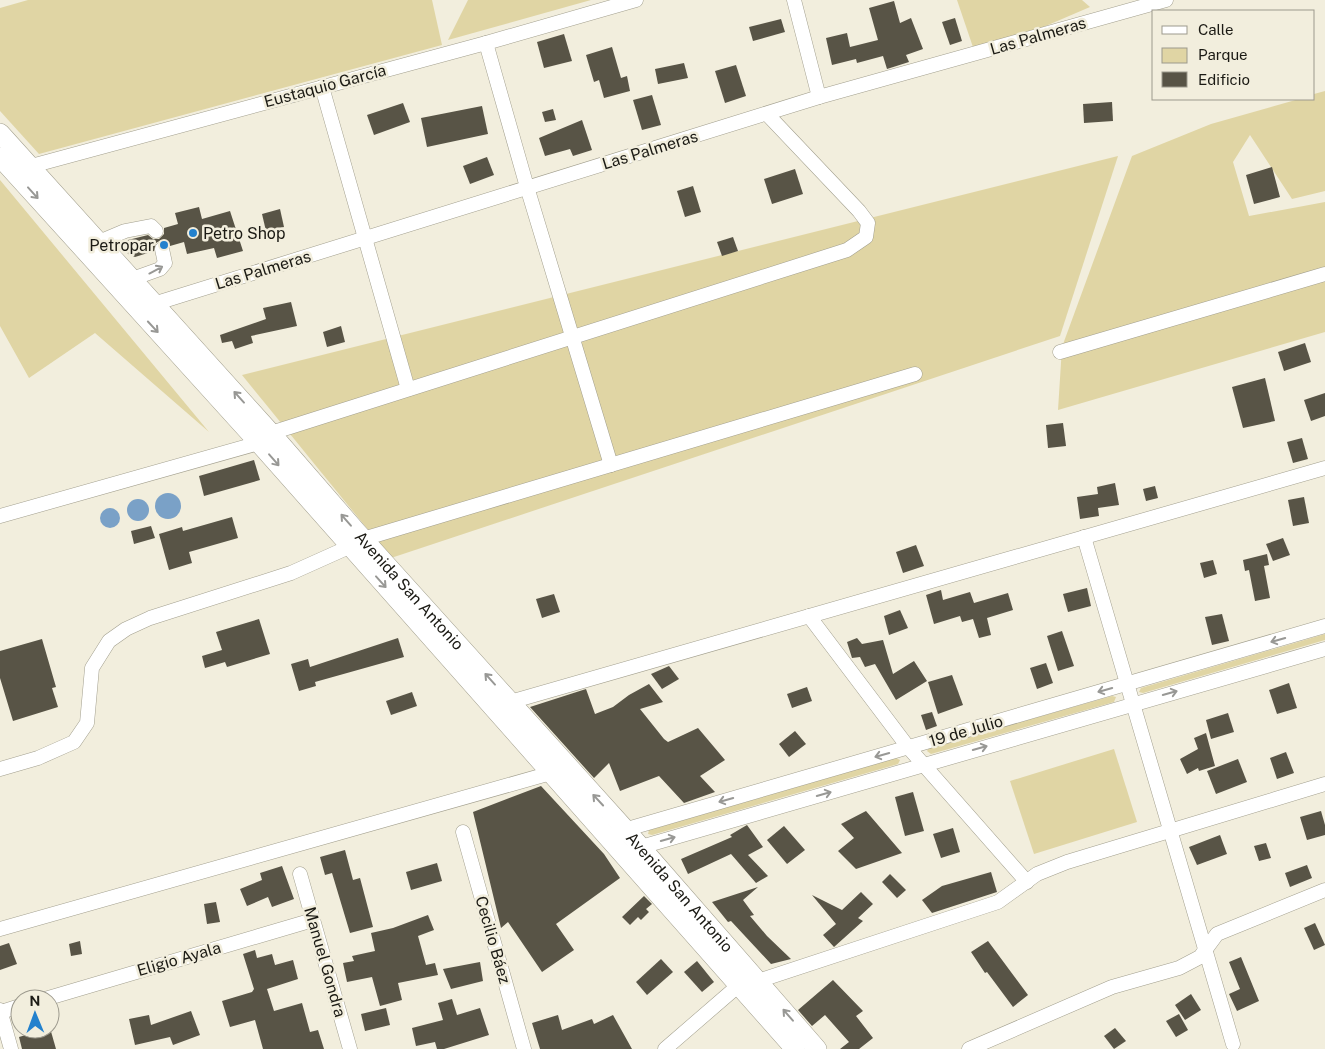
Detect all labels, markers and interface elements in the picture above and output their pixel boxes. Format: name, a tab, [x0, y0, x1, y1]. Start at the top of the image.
legend	[1152, 10, 1315, 100]
street label: Las Palmeras	[988, 13, 1088, 59]
text: Calle	[1198, 21, 1234, 38]
text: Parque	[1198, 46, 1248, 63]
street label: Eustaquio García	[262, 61, 388, 111]
text: Edificio	[1198, 71, 1250, 88]
street label: Las Palmeras	[600, 126, 700, 174]
one-way arrow	[27, 186, 38, 199]
place label: Petro Shop	[203, 224, 285, 243]
marker: Petro Shop	[187, 227, 199, 239]
place label: Petropar	[89, 236, 154, 255]
marker: Petropar	[158, 239, 170, 251]
street label: Las Palmeras	[213, 246, 313, 294]
one-way arrow	[148, 264, 163, 274]
one-way arrow	[147, 320, 159, 333]
one-way arrow	[233, 391, 245, 404]
one-way arrow	[268, 453, 279, 466]
one-way arrow	[340, 513, 352, 526]
street label: Avenida San Antonio	[351, 527, 468, 654]
one-way arrow	[375, 576, 387, 589]
one-way arrow	[1271, 636, 1287, 645]
one-way arrow	[484, 673, 496, 686]
one-way arrow	[1098, 686, 1114, 696]
one-way arrow	[1161, 688, 1177, 698]
street label: 19 de Julio	[927, 711, 1005, 751]
one-way arrow	[972, 743, 988, 753]
one-way arrow	[874, 751, 890, 760]
one-way arrow	[816, 788, 832, 798]
one-way arrow	[592, 794, 604, 807]
one-way arrow	[718, 796, 734, 806]
street label: Avenida San Antonio	[622, 828, 737, 956]
one-way arrow	[659, 833, 675, 843]
street label: Cecilio Báez	[471, 894, 515, 986]
street label: Manuel Gondra	[300, 905, 350, 1019]
street label: Eligio Ayala	[135, 938, 223, 980]
north arrow	[10, 989, 60, 1039]
text: N	[29, 993, 40, 1009]
one-way arrow	[782, 1009, 793, 1022]

